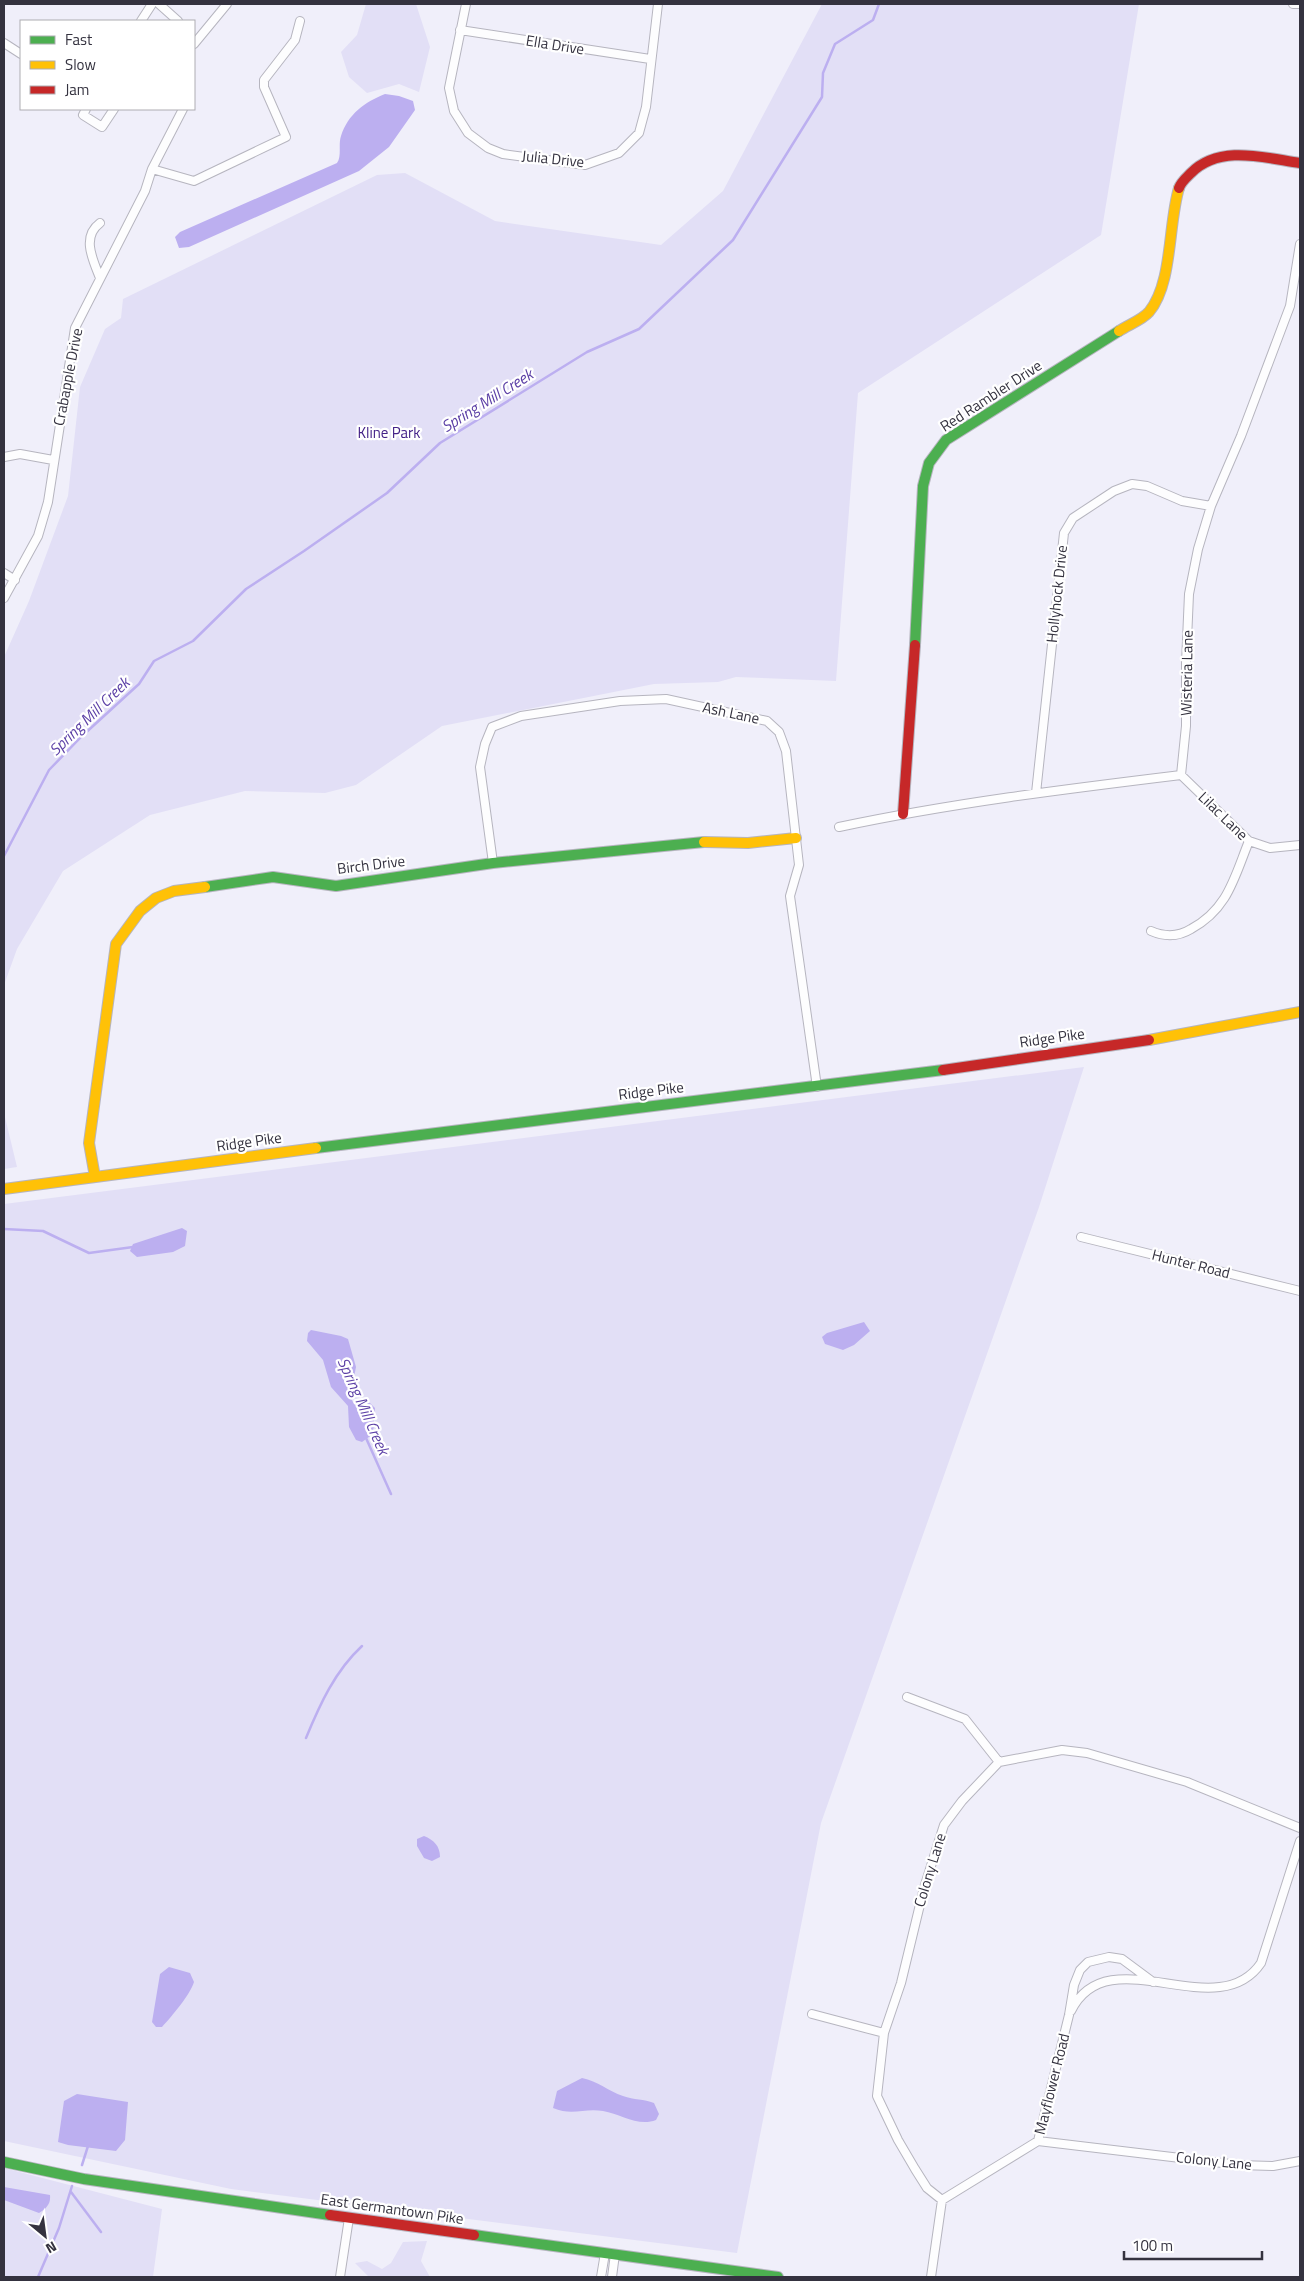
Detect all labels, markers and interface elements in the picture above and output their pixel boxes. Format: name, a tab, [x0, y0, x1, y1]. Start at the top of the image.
legend	[20, 20, 195, 110]
text: Fast	[65, 28, 93, 51]
street label: Ella Drive	[524, 29, 586, 60]
text: Slow	[65, 53, 96, 76]
text: Jam	[65, 78, 89, 101]
street label: Julia Drive	[521, 144, 585, 173]
street label: Crabapple Drive	[47, 326, 88, 428]
street label: Red Rambler Drive	[935, 354, 1046, 437]
water label: Spring Mill Creek	[436, 361, 539, 438]
park label: Kline Park	[358, 421, 420, 444]
street label: Hollyhock Drive	[1040, 544, 1073, 644]
street label: Wisteria Lane	[1174, 630, 1199, 716]
water label: Spring Mill Creek	[43, 670, 136, 761]
street label: Ash Lane	[701, 695, 762, 730]
street label: Lilac Lane	[1193, 786, 1254, 845]
street label: Birch Drive	[336, 849, 406, 880]
street label: Ridge Pike	[1018, 1022, 1086, 1053]
street label: Ridge Pike	[617, 1075, 685, 1106]
street label: Ridge Pike	[215, 1126, 283, 1157]
street label: Hunter Road	[1150, 1243, 1233, 1284]
water label: Spring Mill Creek	[332, 1353, 397, 1460]
street label: Colony Lane	[907, 1830, 952, 1910]
street label: Mayflower Road	[1028, 2031, 1075, 2137]
street label: Colony Lane	[1175, 2145, 1253, 2176]
street label: East Germantown Pike	[319, 2187, 465, 2230]
north arrow	[20, 2211, 70, 2261]
scale bar	[1124, 2228, 1262, 2260]
text: 100 m	[1132, 2234, 1173, 2257]
text: N	[42, 2236, 61, 2259]

